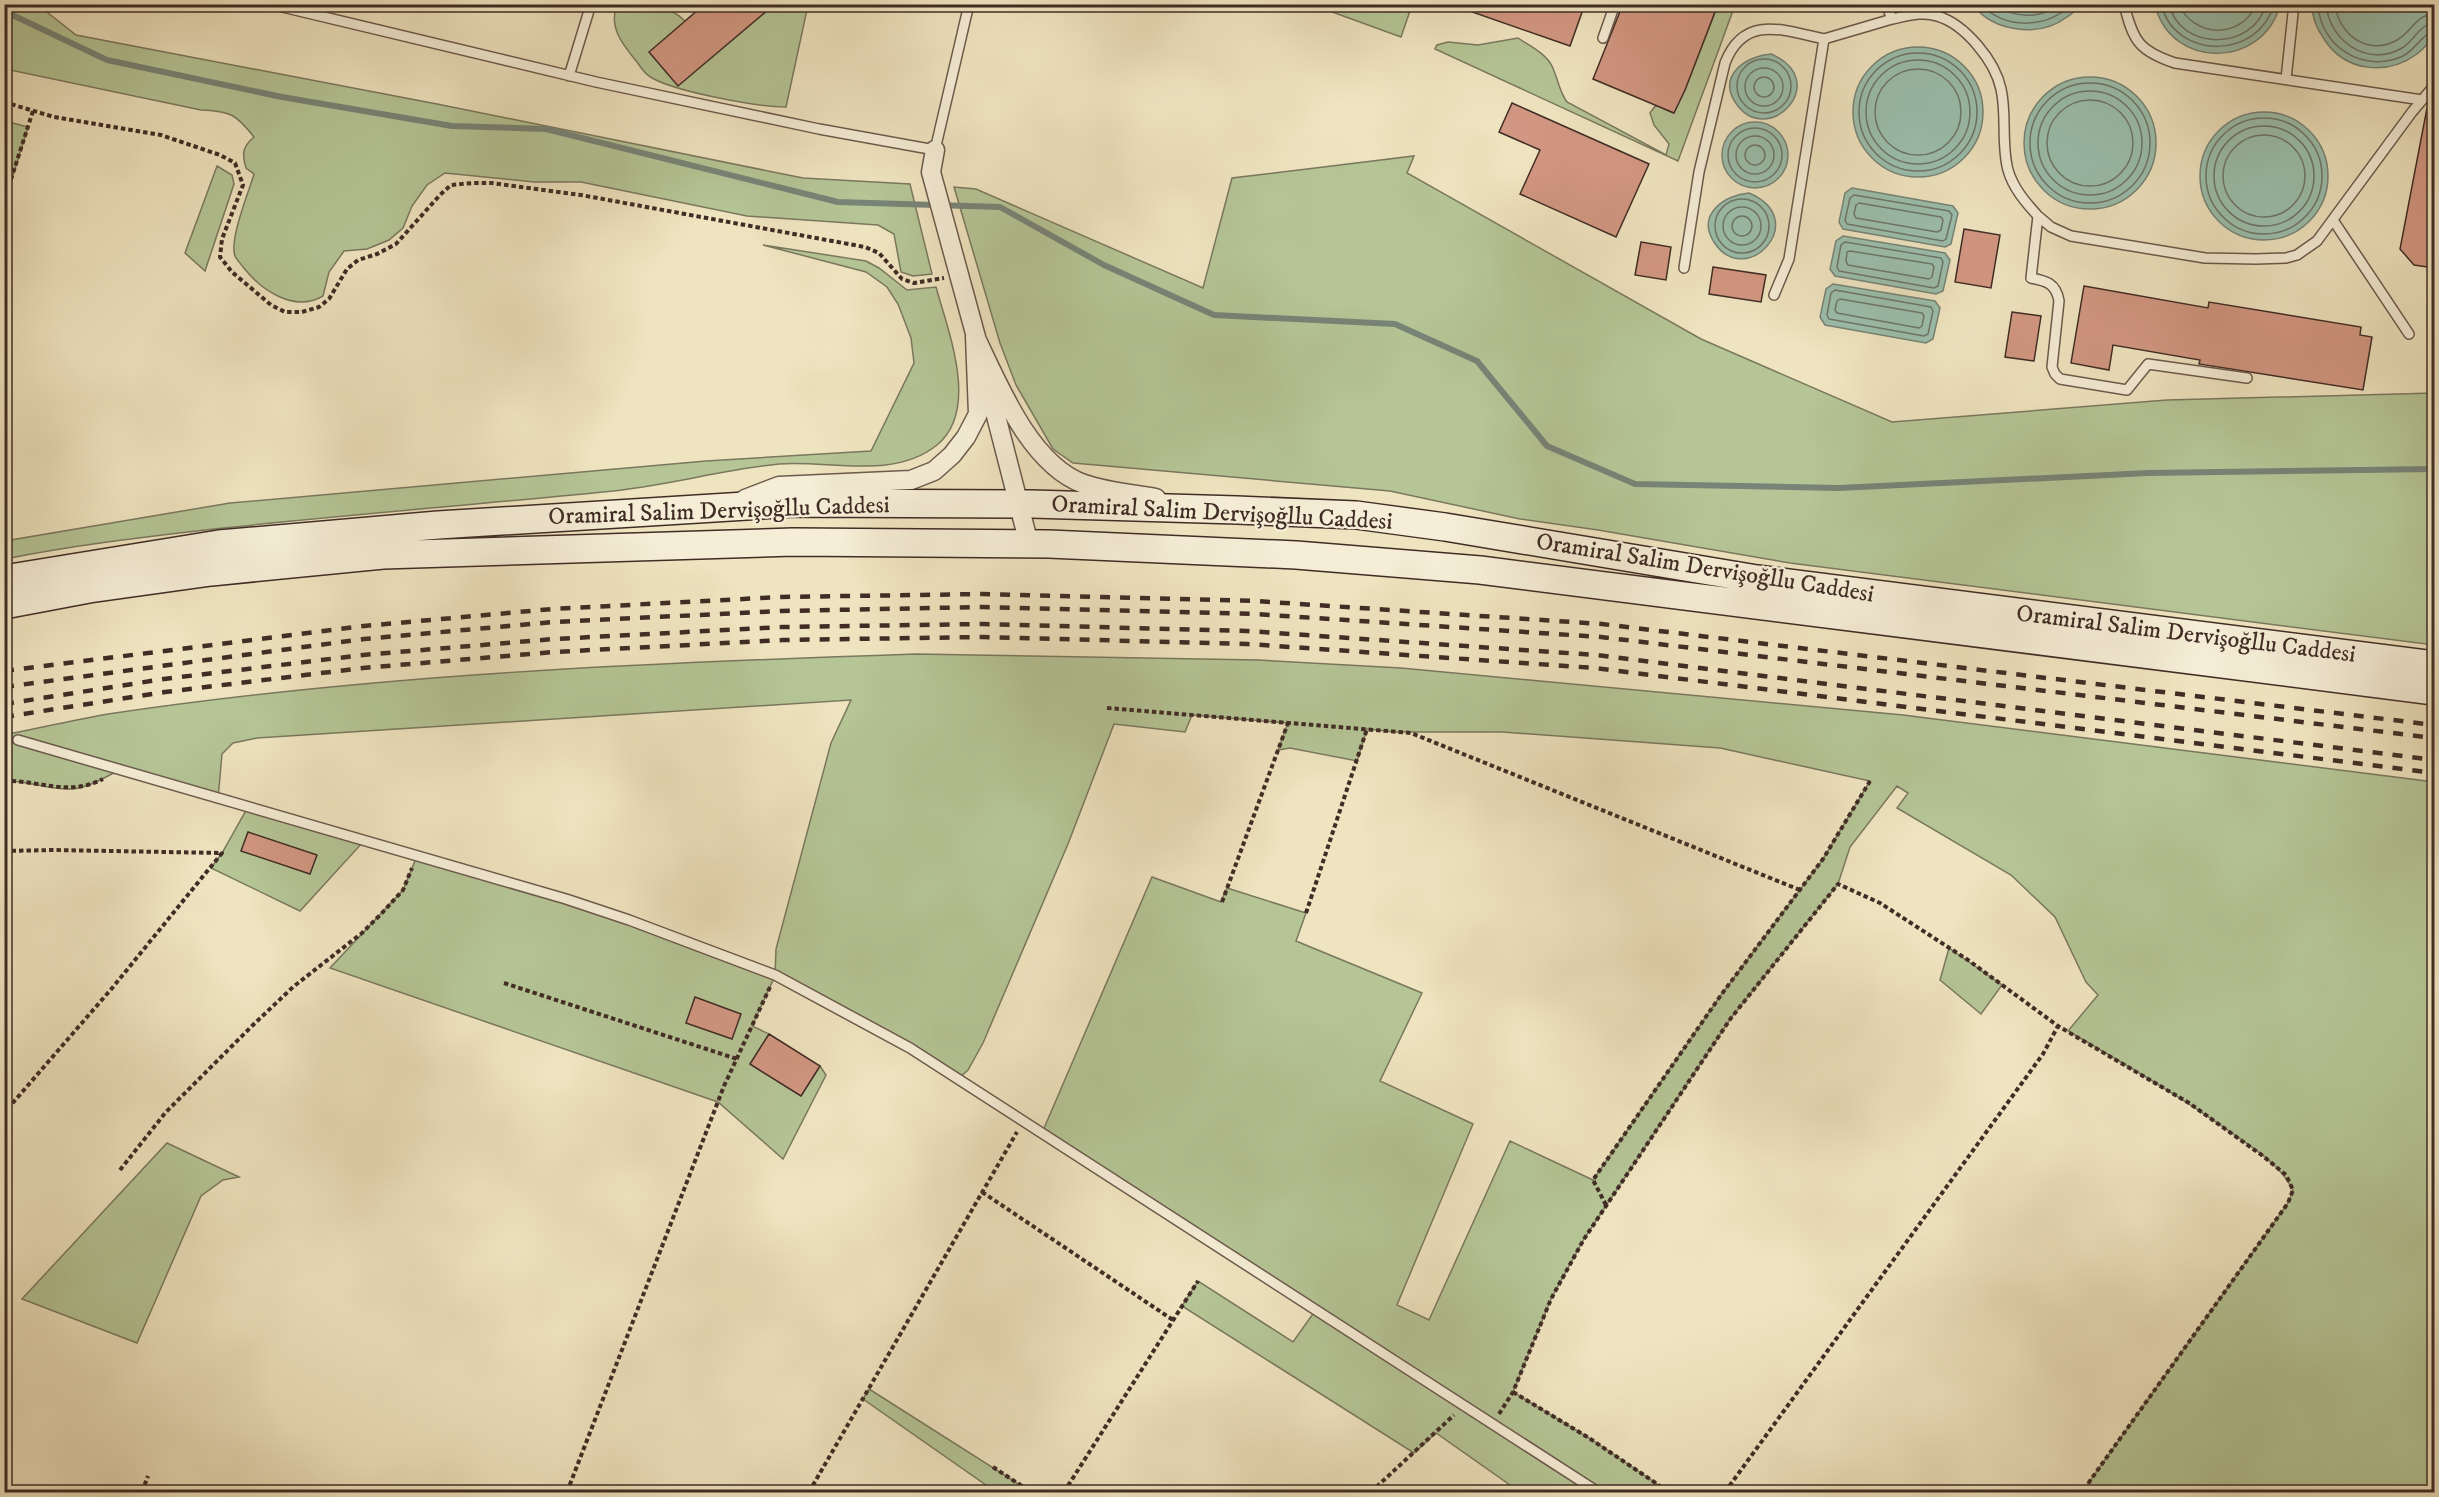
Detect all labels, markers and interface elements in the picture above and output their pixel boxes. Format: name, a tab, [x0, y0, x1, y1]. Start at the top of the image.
street label: Oramiral Salim Dervişoğllu Caddesi	[1051, 489, 1393, 537]
street label: Oramiral Salim Dervişoğllu Caddesi	[548, 490, 890, 532]
street label: Oramiral Salim Dervişoğllu Caddesi	[1534, 526, 1876, 610]
street label: Oramiral Salim Dervişoğllu Caddesi	[2015, 598, 2357, 670]

